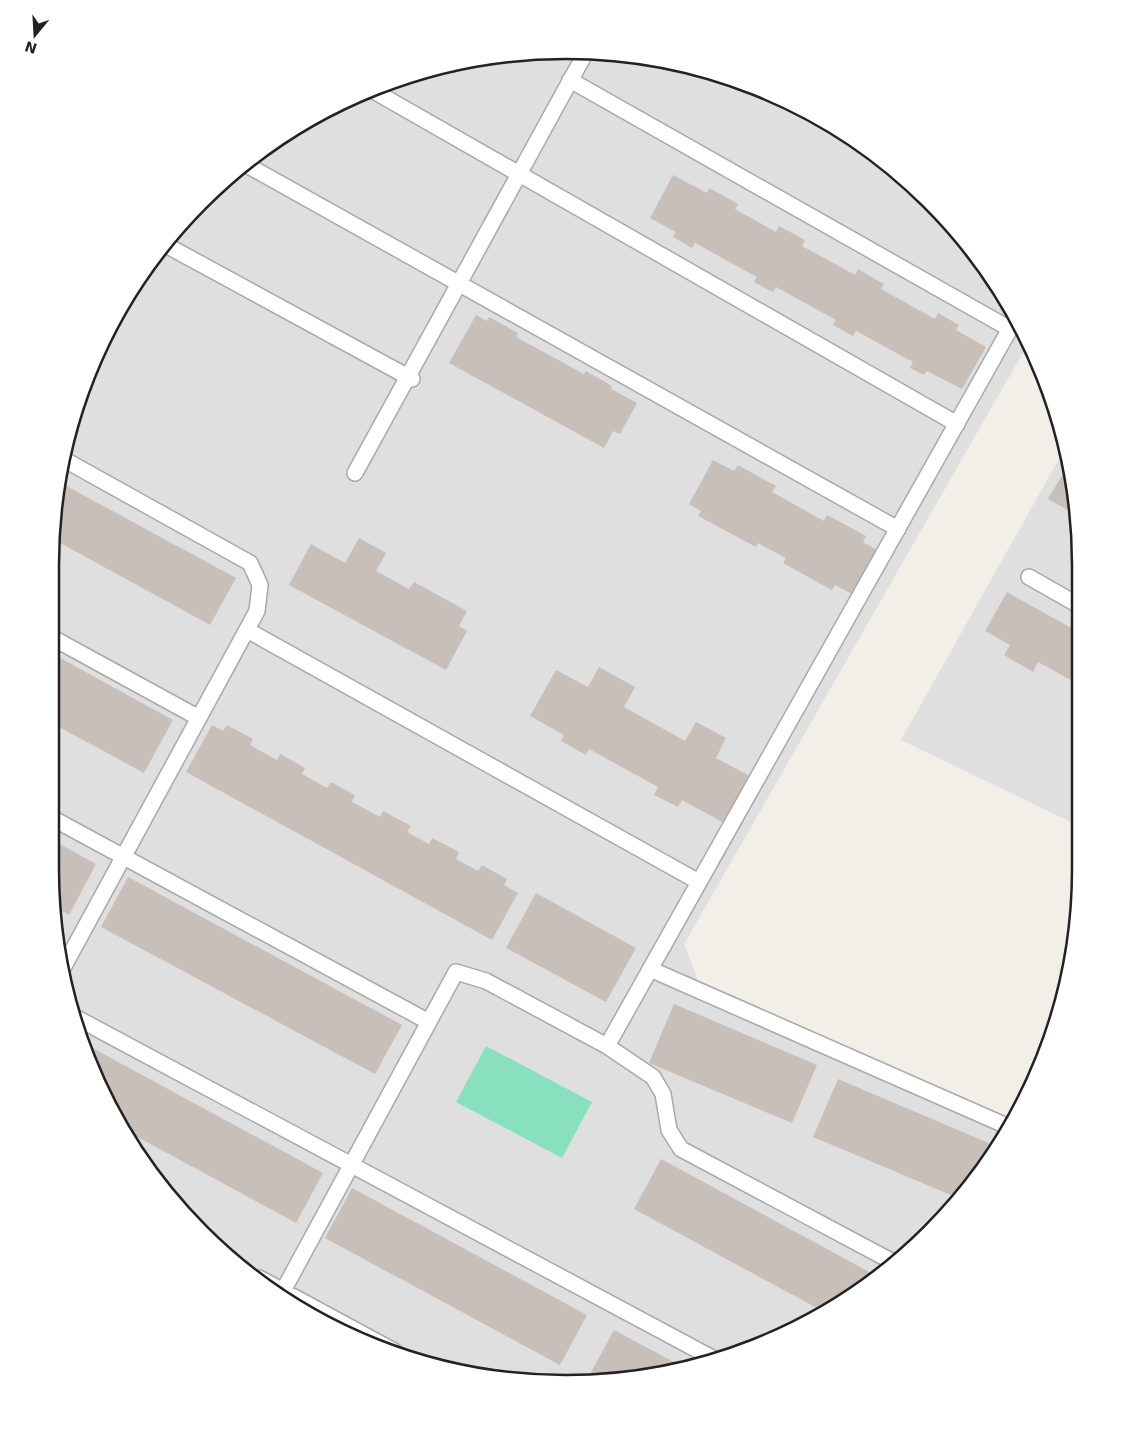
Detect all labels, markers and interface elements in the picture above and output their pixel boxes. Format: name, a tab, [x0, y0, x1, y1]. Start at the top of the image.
north arrow	[10, 10, 60, 60]
text: N	[23, 38, 39, 57]

